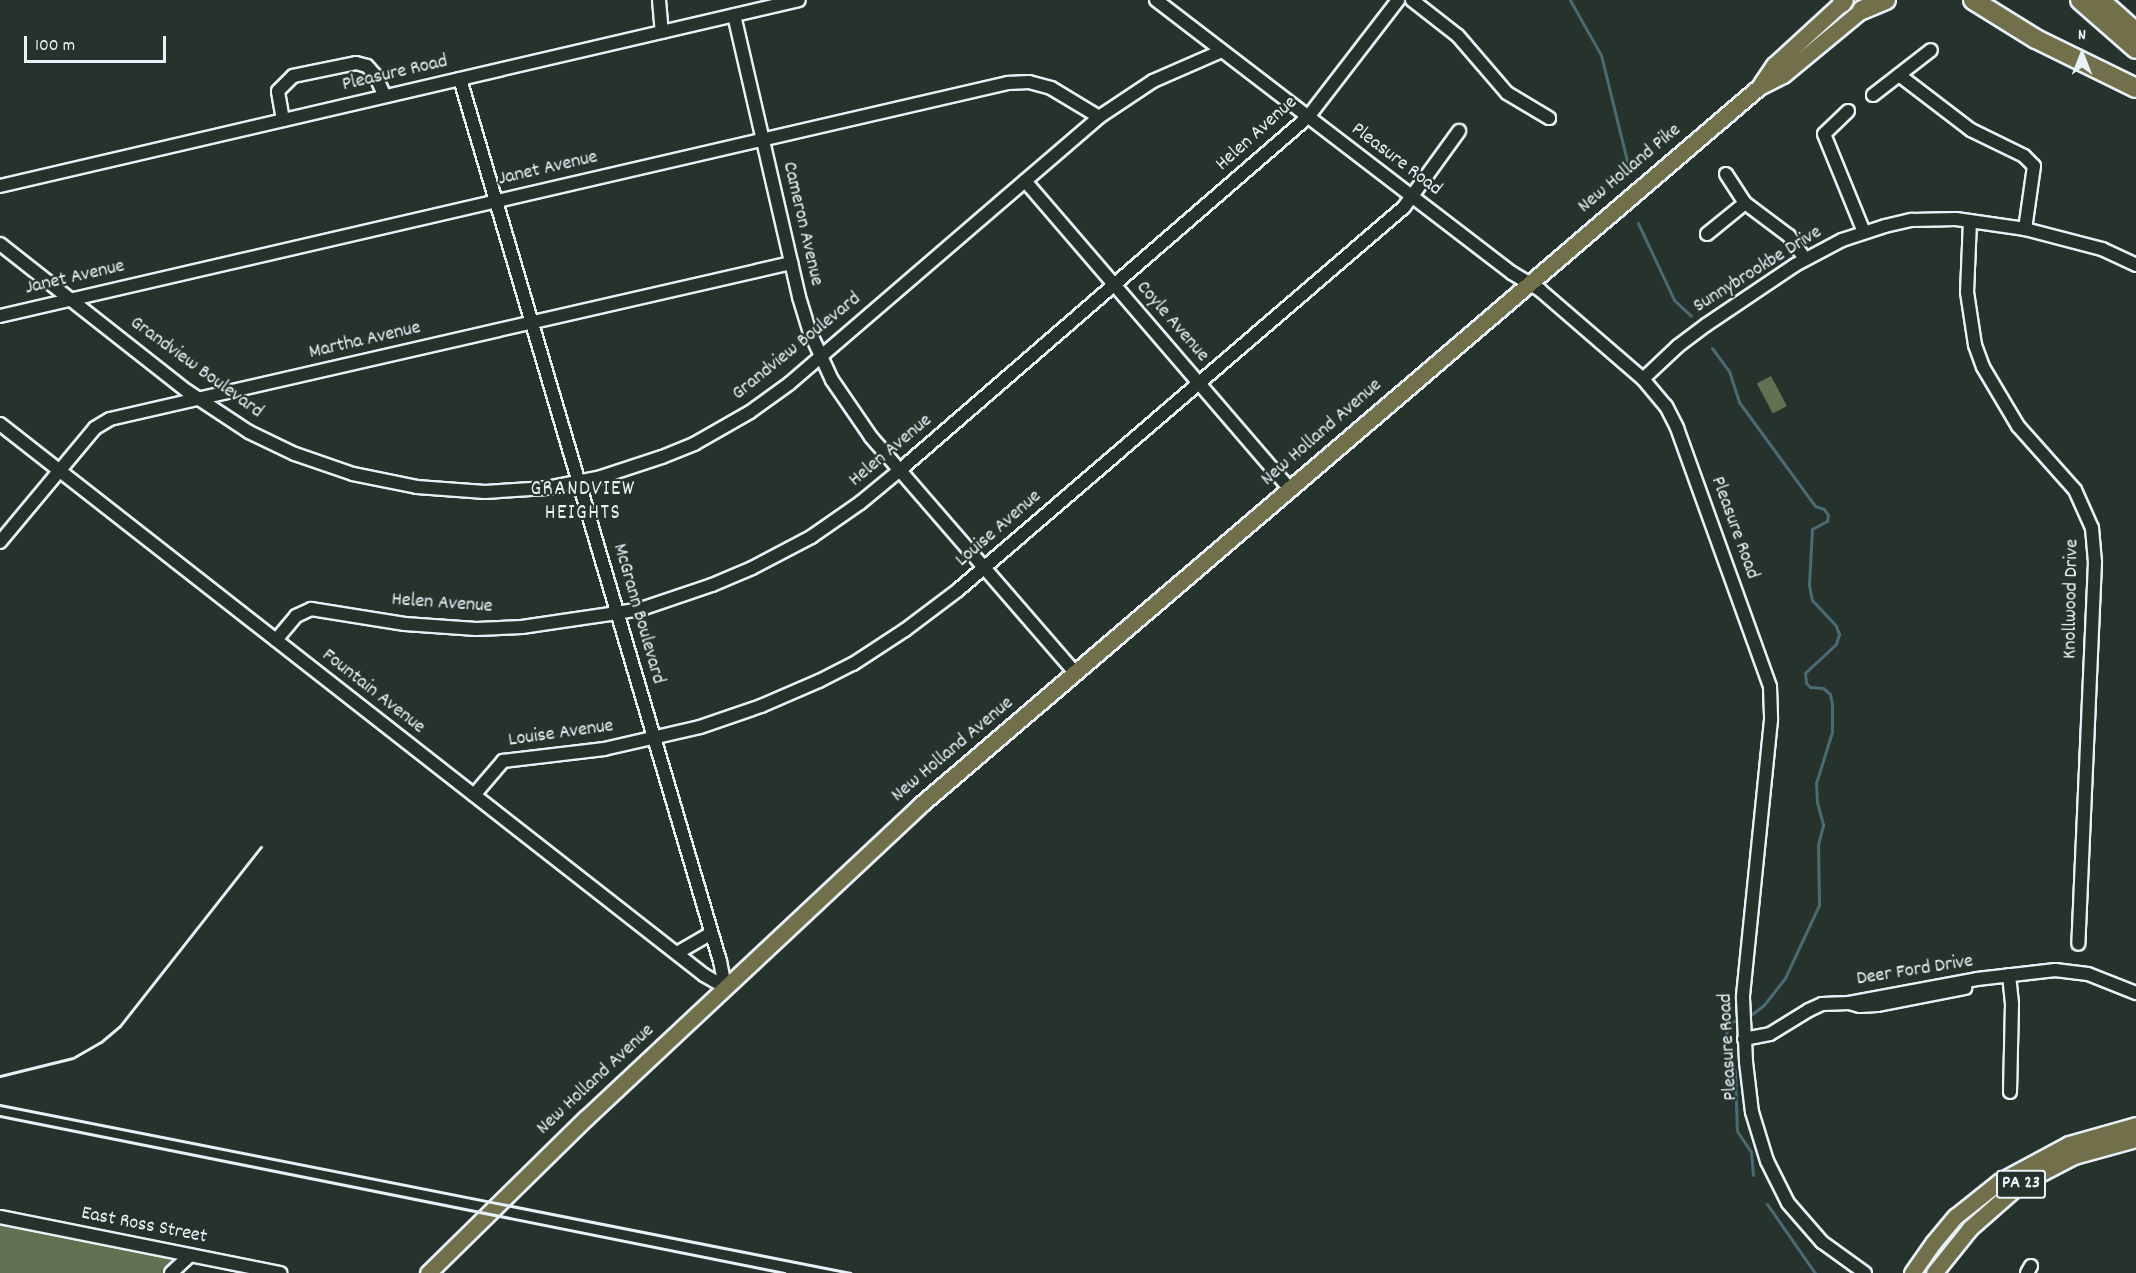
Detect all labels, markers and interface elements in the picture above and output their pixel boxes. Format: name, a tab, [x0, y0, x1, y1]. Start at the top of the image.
scale bar	[27, 24, 170, 62]
north arrow	[2052, 24, 2112, 84]
text: N	[2078, 24, 2086, 47]
text: 100 m	[35, 34, 75, 59]
street label: Pleasure Road	[340, 50, 450, 98]
street label: Helen Avenue	[1211, 91, 1303, 177]
street label: Pleasure Road	[1346, 118, 1446, 202]
street label: New Holland Pike	[1574, 119, 1686, 219]
street label: Janet Avenue	[496, 146, 600, 192]
street label: Cameron Avenue	[776, 160, 828, 288]
street label: Sunnybrookbe Drive	[1689, 221, 1827, 319]
street label: Janet Avenue	[23, 255, 127, 301]
street label: Coyle Avenue	[1130, 276, 1214, 368]
street label: Grandview Boulevard	[728, 288, 866, 406]
street label: Grandview Boulevard	[125, 312, 267, 424]
street label: Martha Avenue	[307, 317, 423, 365]
street label: New Holland Avenue	[1257, 374, 1387, 492]
street label: Helen Avenue	[845, 409, 937, 493]
street label: Pleasure Road	[1704, 474, 1764, 582]
district label: GRANDVIEW HEIGHTS	[530, 477, 636, 527]
street label: Louise Avenue	[951, 485, 1047, 573]
street label: Knollwood Drive	[2059, 539, 2085, 659]
street label: McGrann Boulevard	[607, 541, 669, 687]
street label: Helen Avenue	[391, 589, 493, 619]
street label: Fountain Avenue	[317, 644, 429, 740]
street label: New Holland Avenue	[887, 692, 1019, 808]
street label: Louise Avenue	[507, 715, 615, 753]
street label: Deer Ford Drive	[1855, 950, 1975, 992]
street label: Pleasure Road	[1714, 993, 1744, 1101]
street label: New Holland Avenue	[532, 1019, 660, 1141]
road number: PA 23	[1996, 1169, 2046, 1199]
street label: East Ross Street	[79, 1202, 209, 1250]

